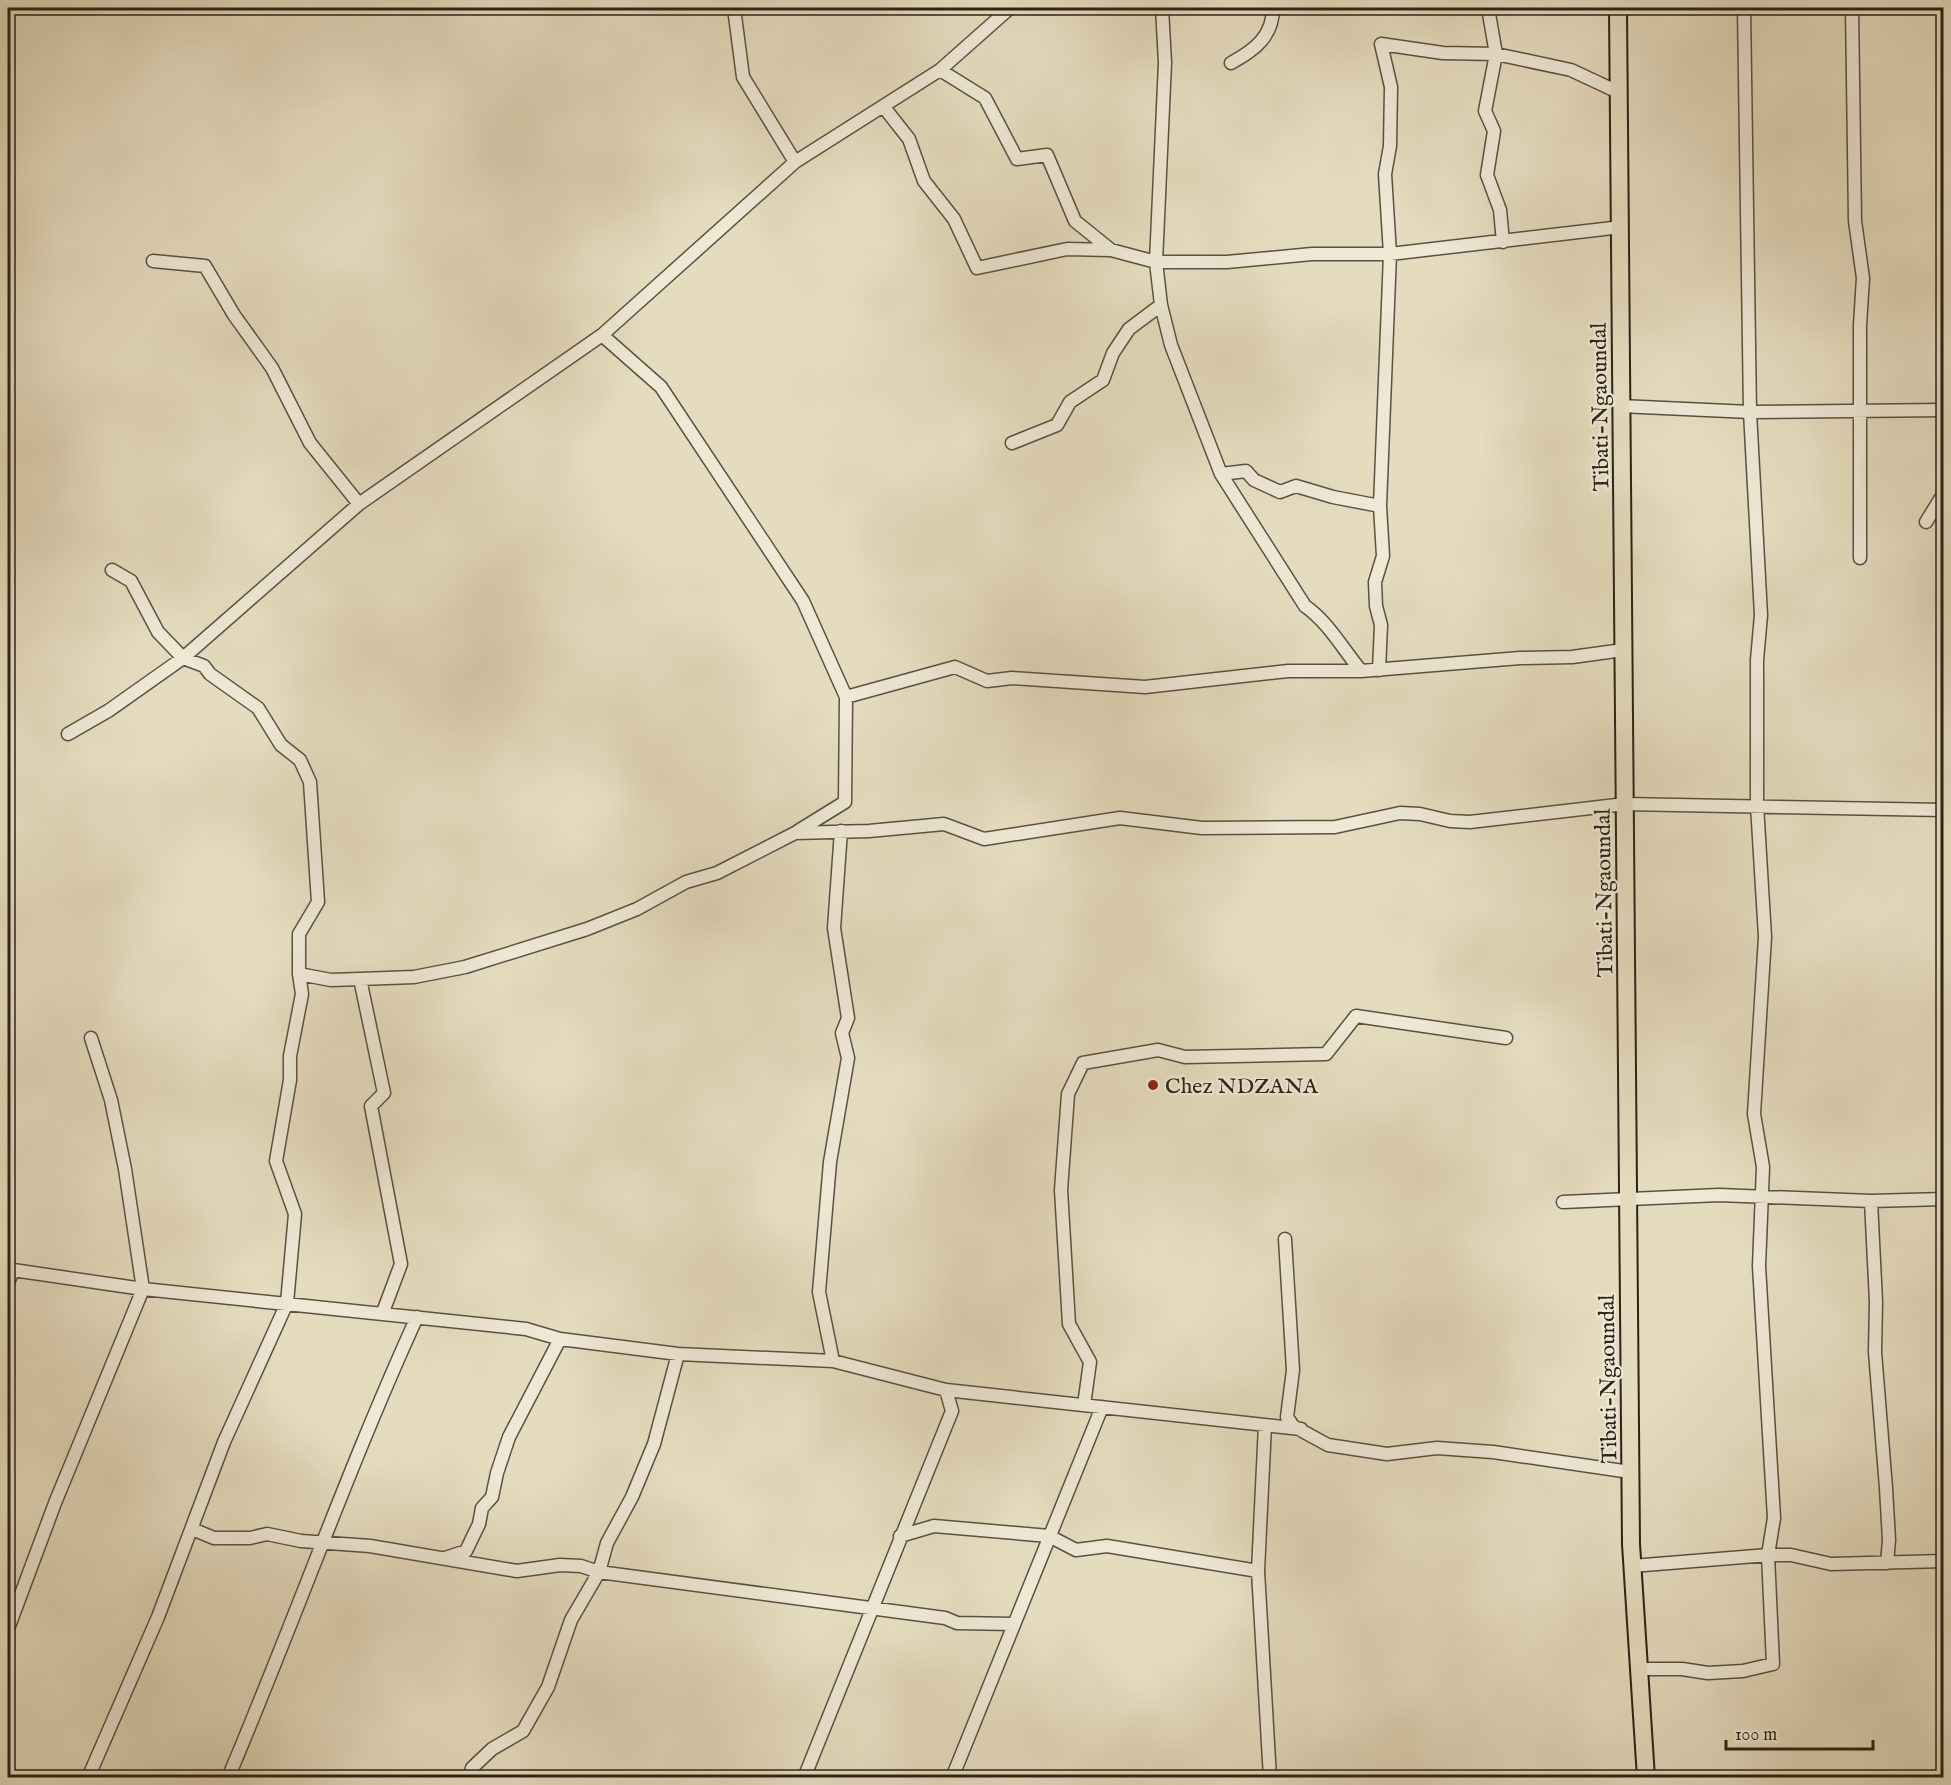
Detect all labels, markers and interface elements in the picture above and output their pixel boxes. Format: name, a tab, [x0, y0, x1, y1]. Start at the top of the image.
street label: Tibati-Ngaoundal	[1586, 322, 1616, 492]
street label: Tibati-Ngaoundal	[1590, 808, 1620, 978]
place label: Chez NDZANA	[1165, 1073, 1319, 1101]
marker: Chez NDZANA	[1146, 1078, 1160, 1092]
street label: Tibati-Ngaoundal	[1594, 1294, 1624, 1464]
scale bar	[1726, 1713, 1873, 1751]
text: 100 m	[1735, 1724, 1777, 1747]

